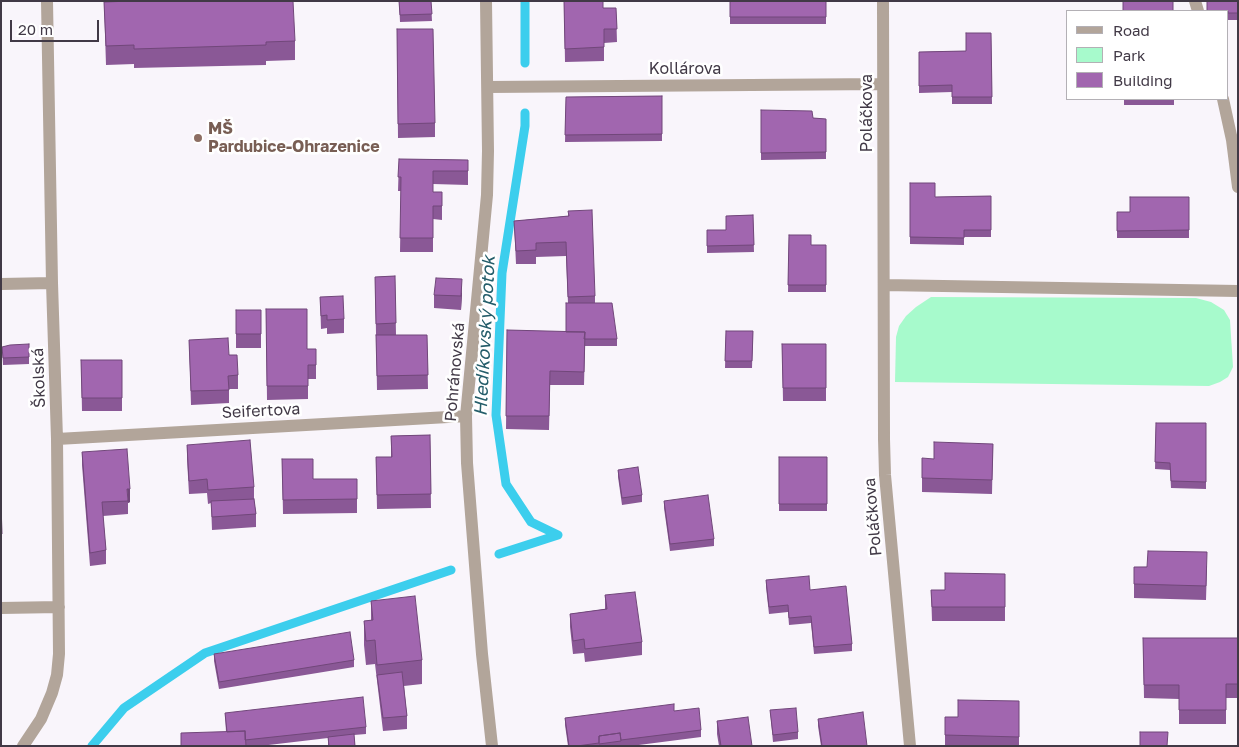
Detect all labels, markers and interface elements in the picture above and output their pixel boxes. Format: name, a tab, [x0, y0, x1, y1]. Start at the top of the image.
scale bar	[12, 10, 101, 42]
legend	[1066, 10, 1229, 100]
text: 20 m	[18, 20, 53, 38]
text: Road	[1113, 21, 1150, 39]
text: Park	[1113, 46, 1145, 64]
street label: Kollárova	[649, 59, 721, 79]
text: Building	[1113, 71, 1173, 89]
street label: Poláčkova	[857, 74, 877, 152]
place label: MŠ Pardubice-Ohrazenice	[208, 119, 380, 157]
marker: MŠ Pardubice-Ohrazenice	[192, 132, 204, 144]
water label: Hledíkovský potok	[470, 255, 500, 417]
street label: Pohránovská	[441, 322, 469, 422]
street label: Školská	[28, 348, 50, 408]
street label: Seifertova	[221, 399, 301, 423]
street label: Poláčkova	[860, 477, 886, 557]

